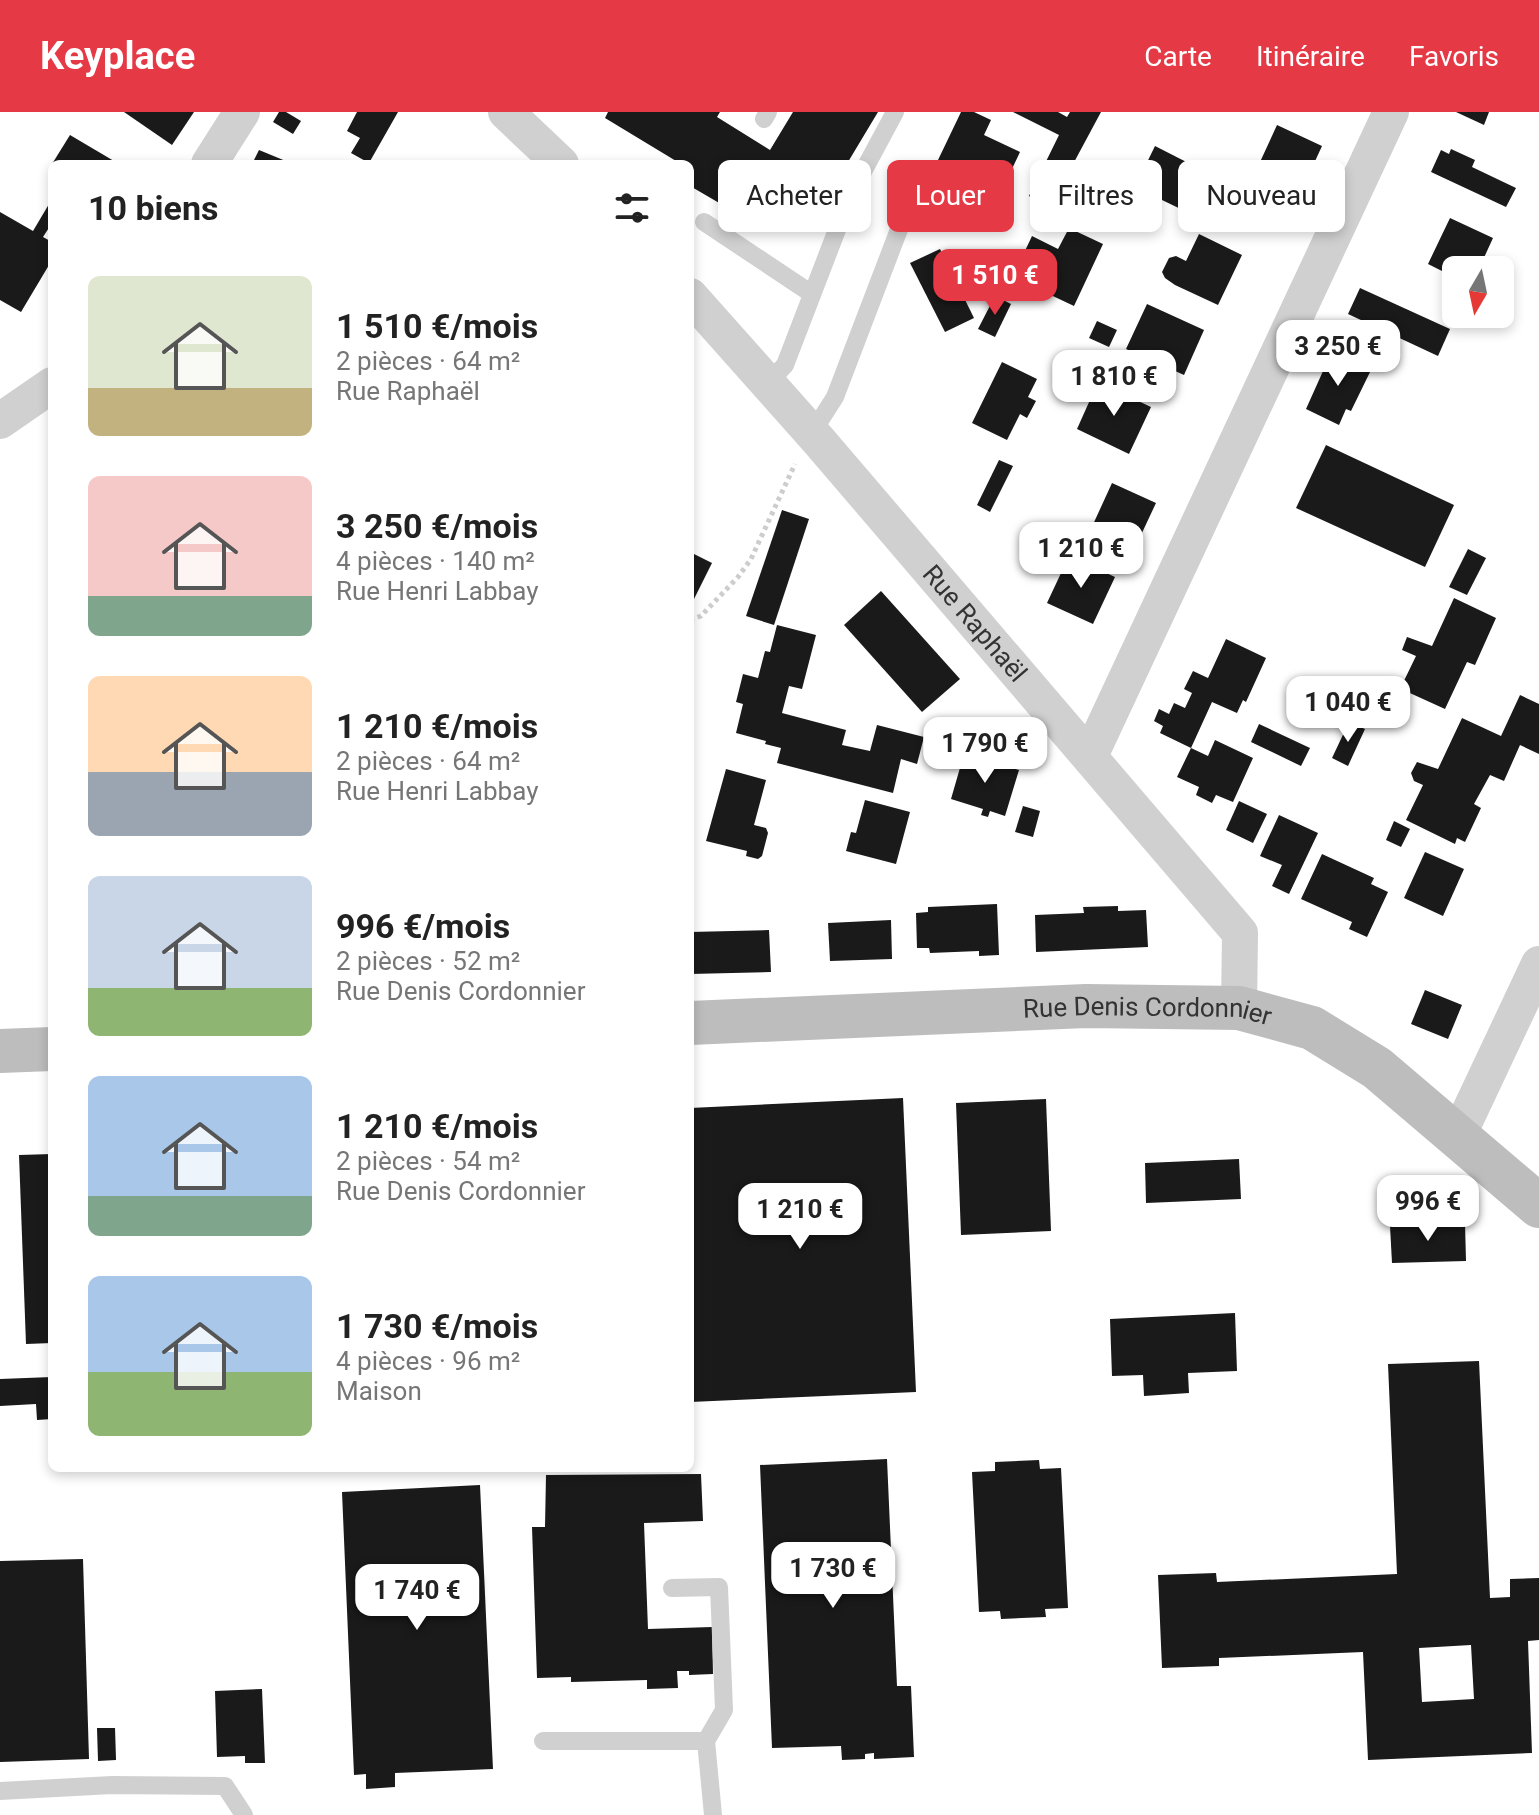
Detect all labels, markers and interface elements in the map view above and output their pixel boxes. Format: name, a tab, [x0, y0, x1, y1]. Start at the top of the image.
text: Keyplace	[40, 34, 195, 78]
text: Carte	[1144, 40, 1212, 73]
text: Itinéraire	[1256, 40, 1365, 73]
text: Favoris	[1409, 40, 1499, 73]
chip: Acheter	[718, 160, 871, 232]
chip: Louer	[887, 160, 1014, 232]
chip: Filtres	[1030, 160, 1162, 232]
chip: Nouveau	[1178, 160, 1345, 232]
icon: filters	[610, 186, 654, 230]
text: 10 biens	[88, 188, 218, 228]
pin: 1 510 €	[921, 249, 1069, 317]
north arrow	[1442, 256, 1514, 328]
map controls	[1442, 256, 1514, 328]
text: 1 510 €	[951, 260, 1039, 290]
text: 1 510 €/mois	[336, 306, 538, 346]
icon: home	[152, 308, 248, 404]
pin: 3 250 €	[1264, 320, 1412, 388]
text: 3 250 €	[1294, 331, 1382, 361]
text: 2 pièces · 64 m²	[336, 346, 520, 376]
pin: 1 810 €	[1040, 350, 1188, 418]
text: 1 810 €	[1070, 361, 1158, 391]
text: Rue Raphaël	[336, 376, 480, 406]
text: 3 250 €/mois	[336, 506, 538, 546]
icon: home	[152, 508, 248, 604]
pin: 1 210 €	[1007, 522, 1155, 590]
text: 1 210 €	[1037, 533, 1125, 563]
text: 4 pièces · 140 m²	[336, 546, 535, 576]
street label: Rue Raphaël	[917, 559, 1033, 688]
text: Rue Henri Labbay	[336, 576, 538, 606]
pin: 1 040 €	[1274, 676, 1422, 744]
text: 1 040 €	[1304, 687, 1392, 717]
text: 1 210 €/mois	[336, 706, 538, 746]
icon: home	[152, 708, 248, 804]
pin: 1 790 €	[911, 717, 1059, 785]
text: 1 790 €	[941, 728, 1029, 758]
text: 2 pièces · 64 m²	[336, 746, 520, 776]
text: Rue Henri Labbay	[336, 776, 538, 806]
text: 996 €/mois	[336, 906, 510, 946]
icon: home	[152, 908, 248, 1004]
text: 2 pièces · 52 m²	[336, 946, 520, 976]
text: Rue Denis Cordonnier	[336, 976, 585, 1006]
street label: Rue Denis Cordonnier	[1022, 991, 1275, 1031]
text: 1 210 €/mois	[336, 1106, 538, 1146]
icon: home	[152, 1108, 248, 1204]
text: 2 pièces · 54 m²	[336, 1146, 520, 1176]
pin: 996 €	[1372, 1175, 1484, 1243]
text: Rue Denis Cordonnier	[336, 1176, 585, 1206]
pin: 1 210 €	[726, 1183, 874, 1251]
text: 996 €	[1395, 1186, 1461, 1216]
text: 1 210 €	[756, 1194, 844, 1224]
text: 1 730 €/mois	[336, 1306, 538, 1346]
icon: home	[152, 1308, 248, 1404]
text: 4 pièces · 96 m²	[336, 1346, 520, 1376]
text: Maison	[336, 1376, 422, 1406]
pin: 1 730 €	[759, 1542, 907, 1610]
text: 1 730 €	[789, 1553, 877, 1583]
pin: 1 740 €	[343, 1564, 491, 1632]
text: 1 740 €	[373, 1575, 461, 1605]

